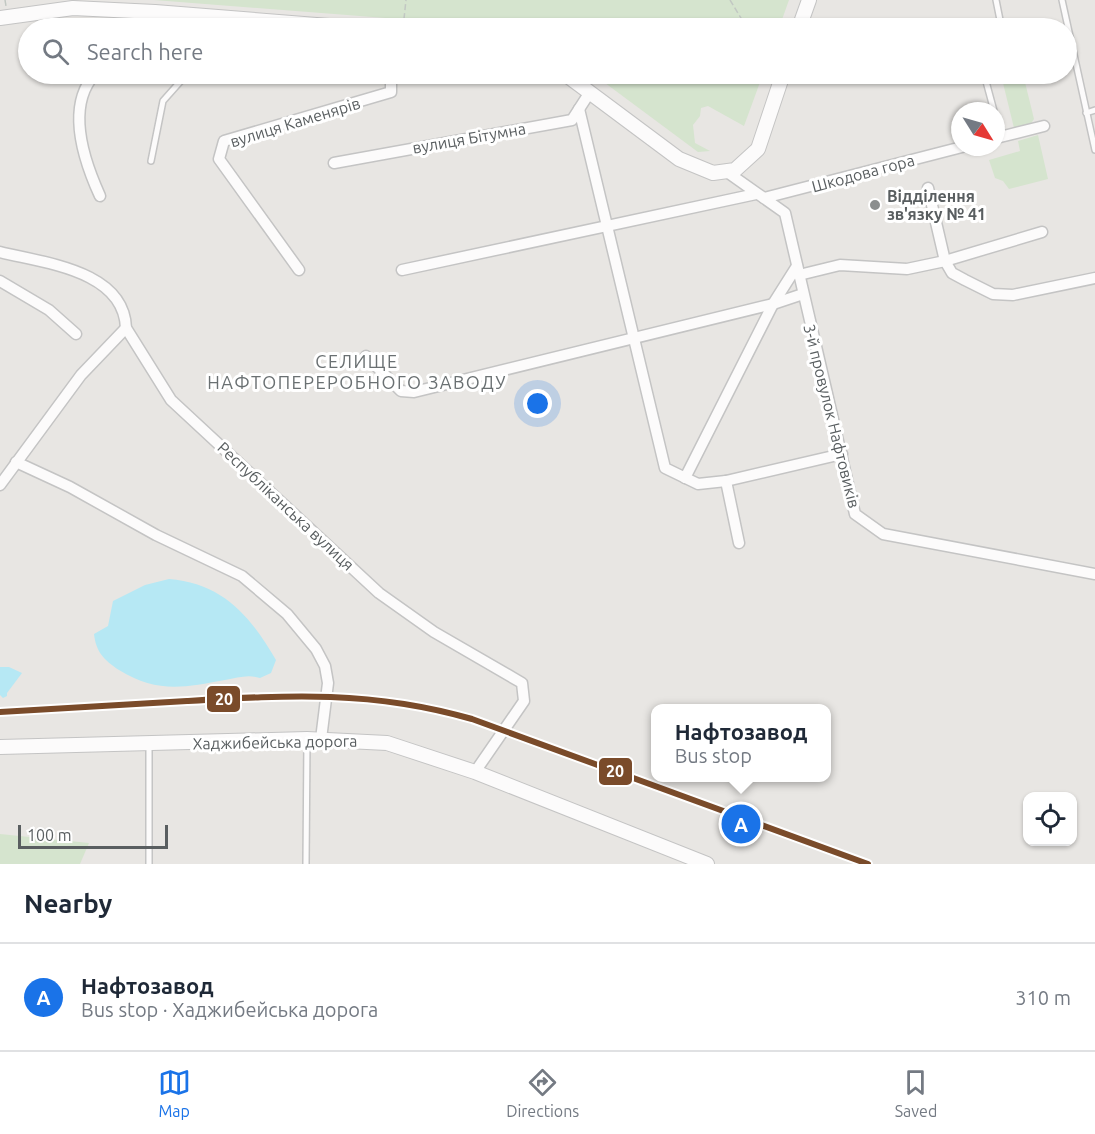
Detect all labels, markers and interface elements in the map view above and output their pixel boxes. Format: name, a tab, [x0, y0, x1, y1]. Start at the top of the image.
search box	[18, 18, 1077, 84]
icon: search	[39, 35, 72, 68]
text: Search here	[87, 39, 203, 64]
street label: вулиця Каменярів	[228, 94, 362, 150]
north arrow	[951, 102, 1005, 156]
street label: вулиця Бітумна	[411, 119, 527, 157]
street label: Шкодова гора	[810, 151, 916, 195]
place label: Відділення зв'язку № 41	[887, 187, 986, 223]
marker: Відділення зв'язку № 41	[868, 198, 882, 212]
street label: 3-й провулок Нафтовиків	[800, 322, 864, 510]
district label: СЕЛИЩЕ НАФТОПЕРЕРОБНОГО ЗАВОДУ	[207, 351, 507, 392]
your location	[523, 389, 552, 418]
street label: Республіканська вулиця	[214, 438, 358, 574]
line badge: 20	[206, 685, 241, 713]
text: 20	[215, 690, 233, 708]
popup	[651, 704, 831, 782]
text: Нафтозавод	[675, 719, 807, 744]
street label: Хаджибейська дорога	[192, 732, 358, 752]
text: Bus stop	[675, 744, 752, 767]
line badge: 20	[598, 757, 633, 786]
text: 20	[606, 762, 624, 780]
map controls	[1023, 792, 1077, 846]
button: locate	[1023, 792, 1077, 846]
pin: A	[722, 802, 760, 846]
scale bar	[18, 822, 168, 850]
text: 100 m	[27, 826, 72, 844]
text: Nearby	[24, 889, 112, 918]
text: Нафтозавод	[81, 973, 214, 998]
text: A	[36, 986, 51, 1009]
text: 310 m	[1015, 986, 1071, 1009]
text: Bus stop · Хаджибейська дорога	[81, 998, 378, 1021]
tab: Map	[158, 1066, 191, 1120]
tab: Directions	[506, 1066, 579, 1120]
tab: Saved	[895, 1066, 937, 1120]

